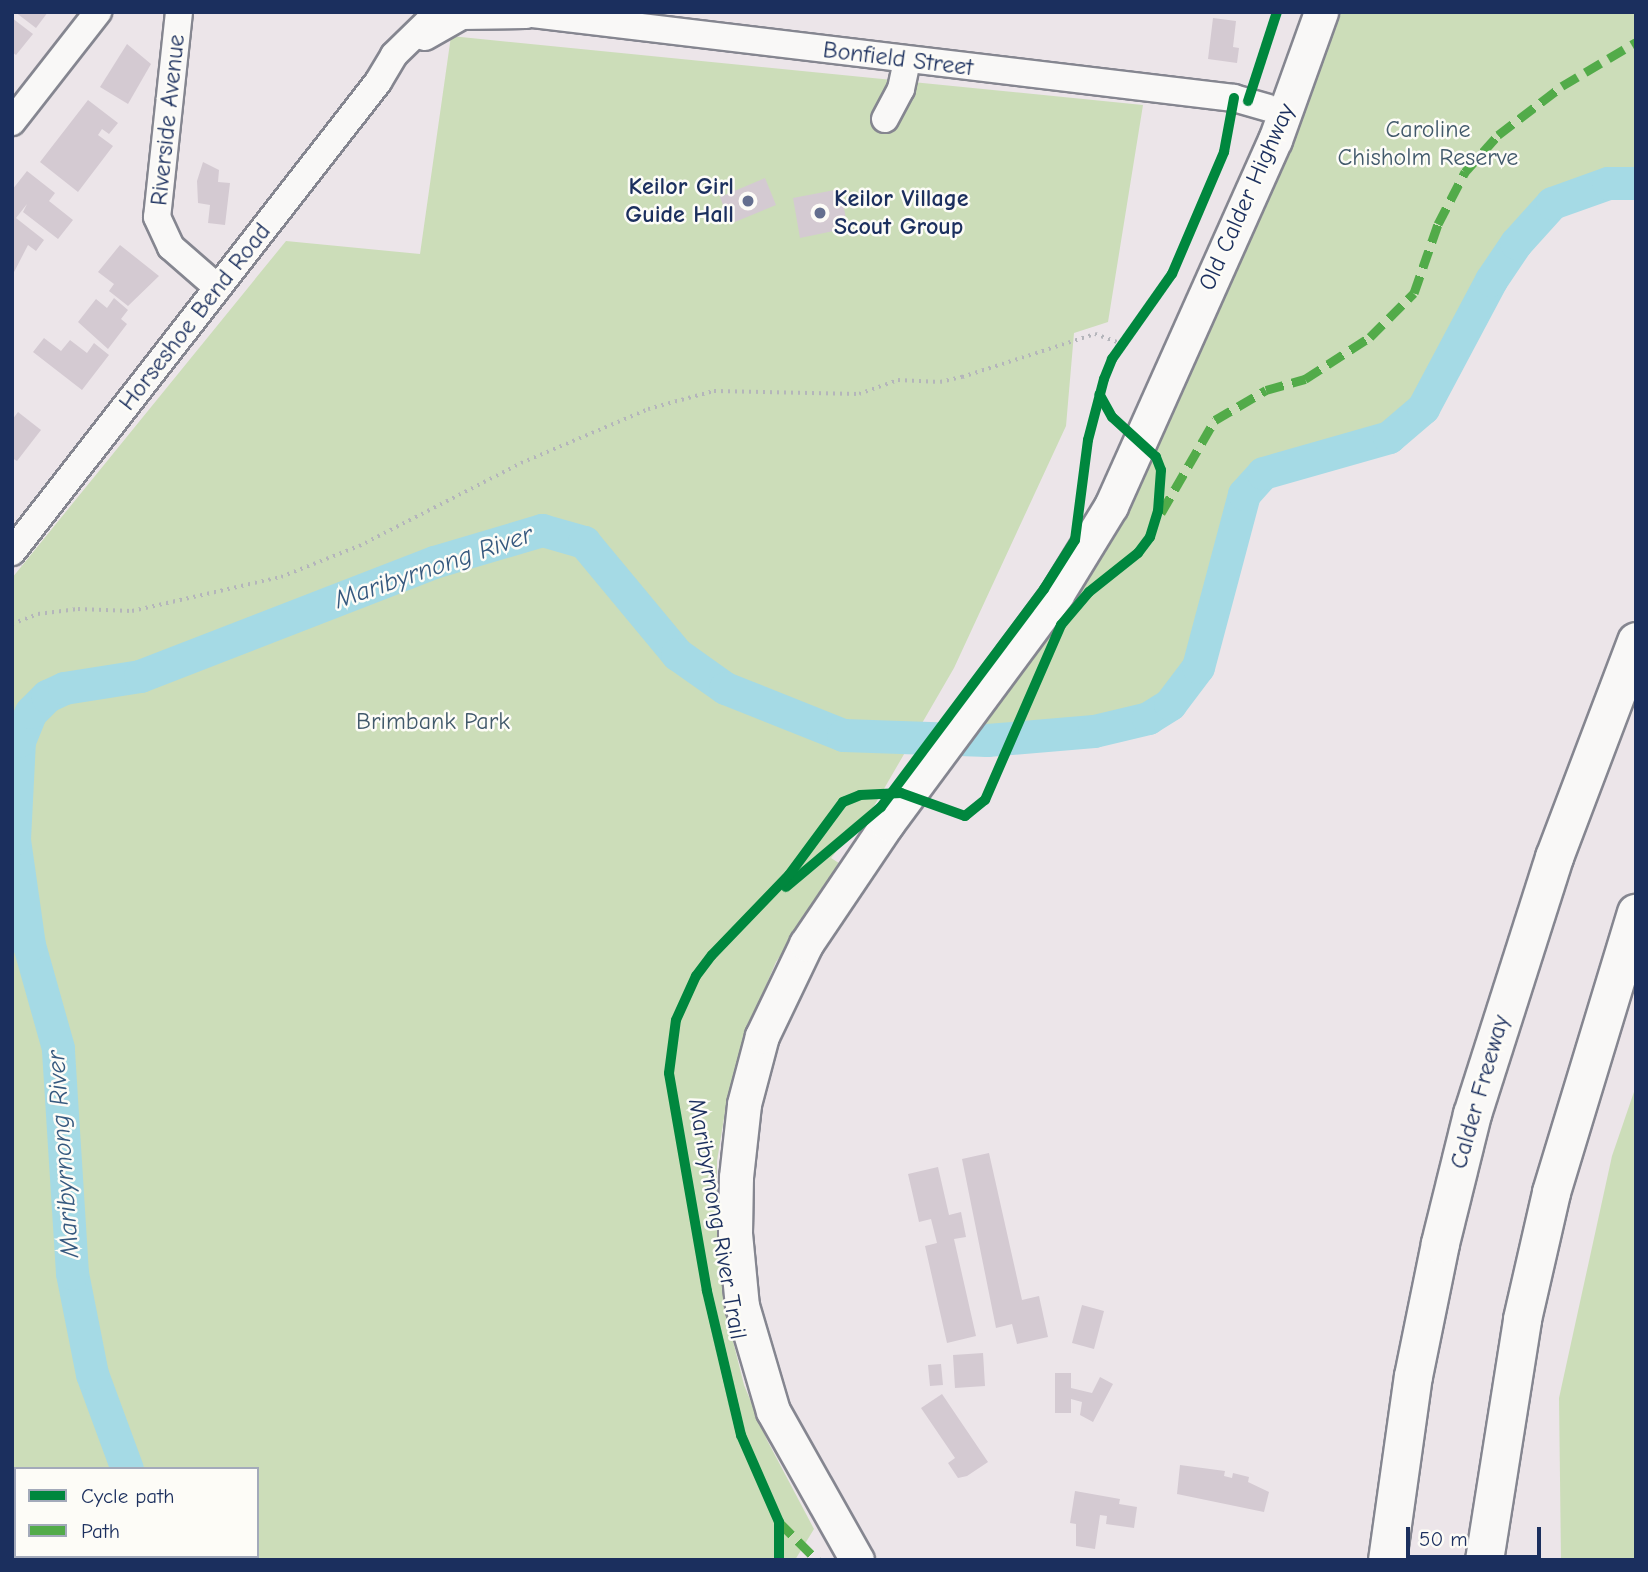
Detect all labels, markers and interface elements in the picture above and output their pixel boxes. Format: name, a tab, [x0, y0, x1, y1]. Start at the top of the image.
street label: Riverside Avenue	[145, 33, 191, 207]
street label: Bonfield Street	[821, 35, 975, 83]
street label: Old Calder Highway	[1193, 99, 1301, 295]
park label: Caroline Chisholm Reserve	[1338, 116, 1518, 172]
place label: Keilor Girl Guide Hall	[625, 173, 734, 229]
place label: Keilor Village Scout Group	[834, 185, 969, 241]
marker: Keilor Girl Guide Hall	[740, 193, 756, 209]
marker: Keilor Village Scout Group	[812, 205, 828, 221]
street label: Horseshoe Bend Road	[113, 218, 277, 416]
water label: Maribyrnong River	[331, 519, 537, 617]
park label: Brimbank Park	[356, 708, 510, 736]
street label: Calder Freeway	[1444, 1012, 1516, 1172]
water label: Maribyrnong River	[41, 1049, 87, 1259]
street label: Maribyrnong River Trail	[682, 1096, 752, 1342]
legend	[14, 1467, 259, 1558]
text: Cycle path	[81, 1484, 174, 1508]
scale bar	[1410, 1512, 1545, 1556]
text: Path	[81, 1519, 120, 1543]
text: 50 m	[1419, 1527, 1468, 1551]

